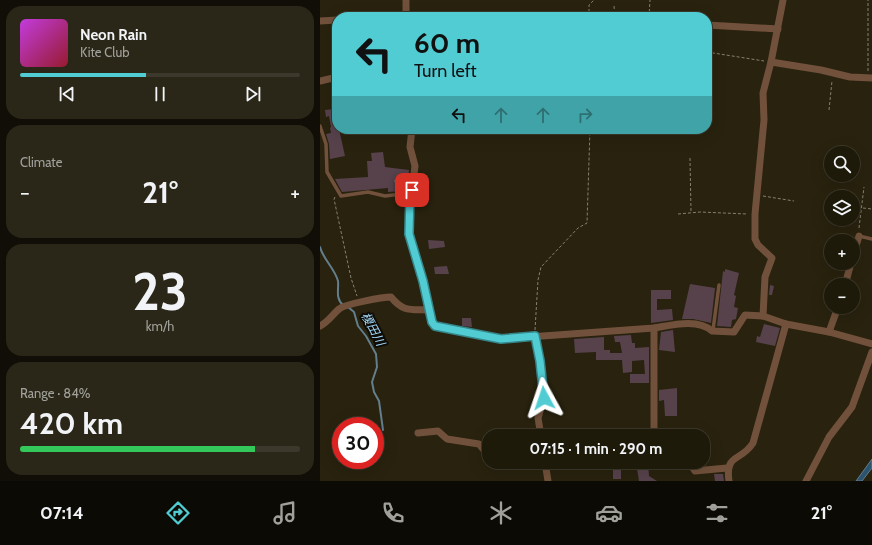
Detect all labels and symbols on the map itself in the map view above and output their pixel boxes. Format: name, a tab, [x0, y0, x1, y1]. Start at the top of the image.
pin	[395, 173, 429, 207]
water label: 榎田川	[358, 309, 389, 350]
position arrow	[523, 377, 565, 419]
speed limit sign: 30	[332, 417, 384, 469]

